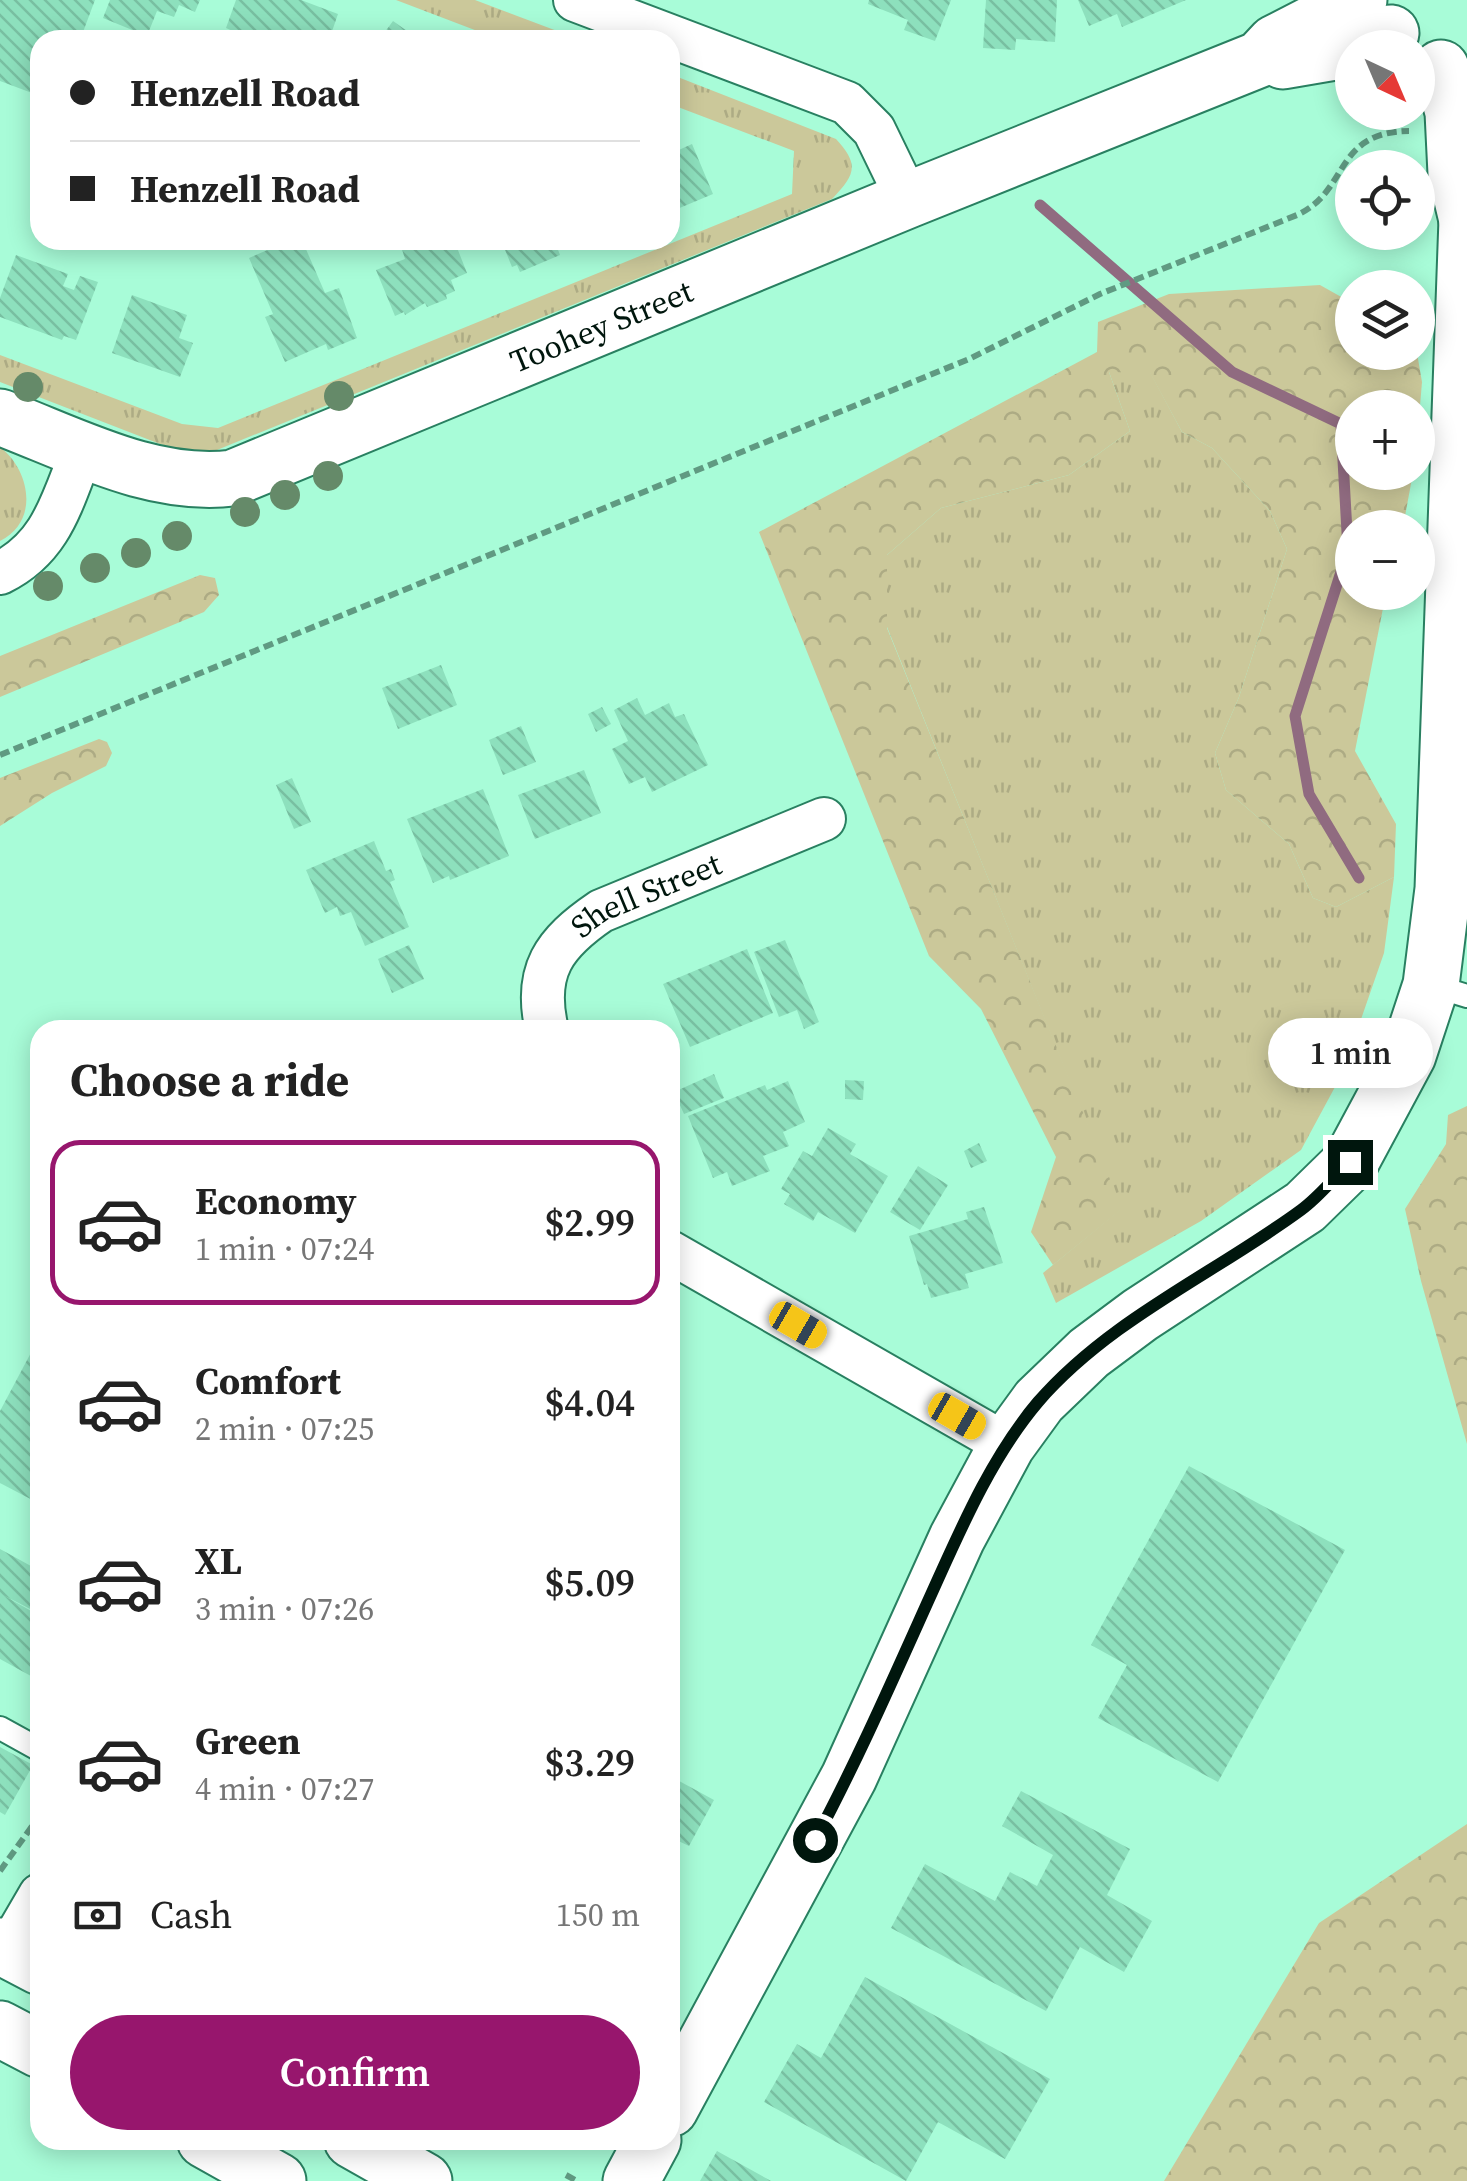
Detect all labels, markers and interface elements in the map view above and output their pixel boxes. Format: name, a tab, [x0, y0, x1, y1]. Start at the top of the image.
north arrow	[1335, 30, 1435, 130]
map controls	[1335, 30, 1435, 610]
text: Henzell Road	[130, 67, 360, 119]
button: locate	[1335, 150, 1435, 250]
text: Henzell Road	[130, 163, 360, 215]
street label: Toohey Street	[503, 269, 700, 384]
button: layers	[1335, 270, 1435, 370]
button: +	[1335, 390, 1435, 490]
button: −	[1335, 510, 1435, 610]
street label: Shell Street	[561, 842, 728, 948]
callout: 1 min	[1268, 1017, 1432, 1087]
text: 1 min	[1309, 1031, 1392, 1075]
text: Choose a ride	[70, 1049, 349, 1111]
route end	[1328, 1140, 1373, 1185]
text: Economy	[195, 1175, 357, 1227]
icon: car	[75, 1178, 165, 1268]
text: $2.99	[545, 1197, 635, 1249]
text: 1 min · 07:24	[195, 1227, 374, 1271]
car	[765, 1297, 831, 1353]
text: Comfort	[195, 1355, 341, 1407]
icon: car	[75, 1358, 165, 1448]
text: $4.04	[545, 1377, 635, 1429]
car	[924, 1388, 990, 1444]
text: 2 min · 07:25	[195, 1407, 374, 1451]
text: XL	[195, 1535, 242, 1587]
icon: car	[75, 1538, 165, 1628]
text: $5.09	[545, 1557, 635, 1609]
text: 3 min · 07:26	[195, 1587, 374, 1631]
text: Green	[195, 1715, 301, 1767]
icon: car	[75, 1718, 165, 1808]
text: $3.29	[545, 1737, 635, 1789]
text: 4 min · 07:27	[195, 1767, 374, 1811]
route start	[793, 1818, 838, 1863]
icon: cash	[70, 1888, 125, 1943]
text: Cash	[150, 1889, 232, 1941]
text: 150 m	[556, 1893, 640, 1937]
button: Confirm	[70, 2015, 640, 2130]

